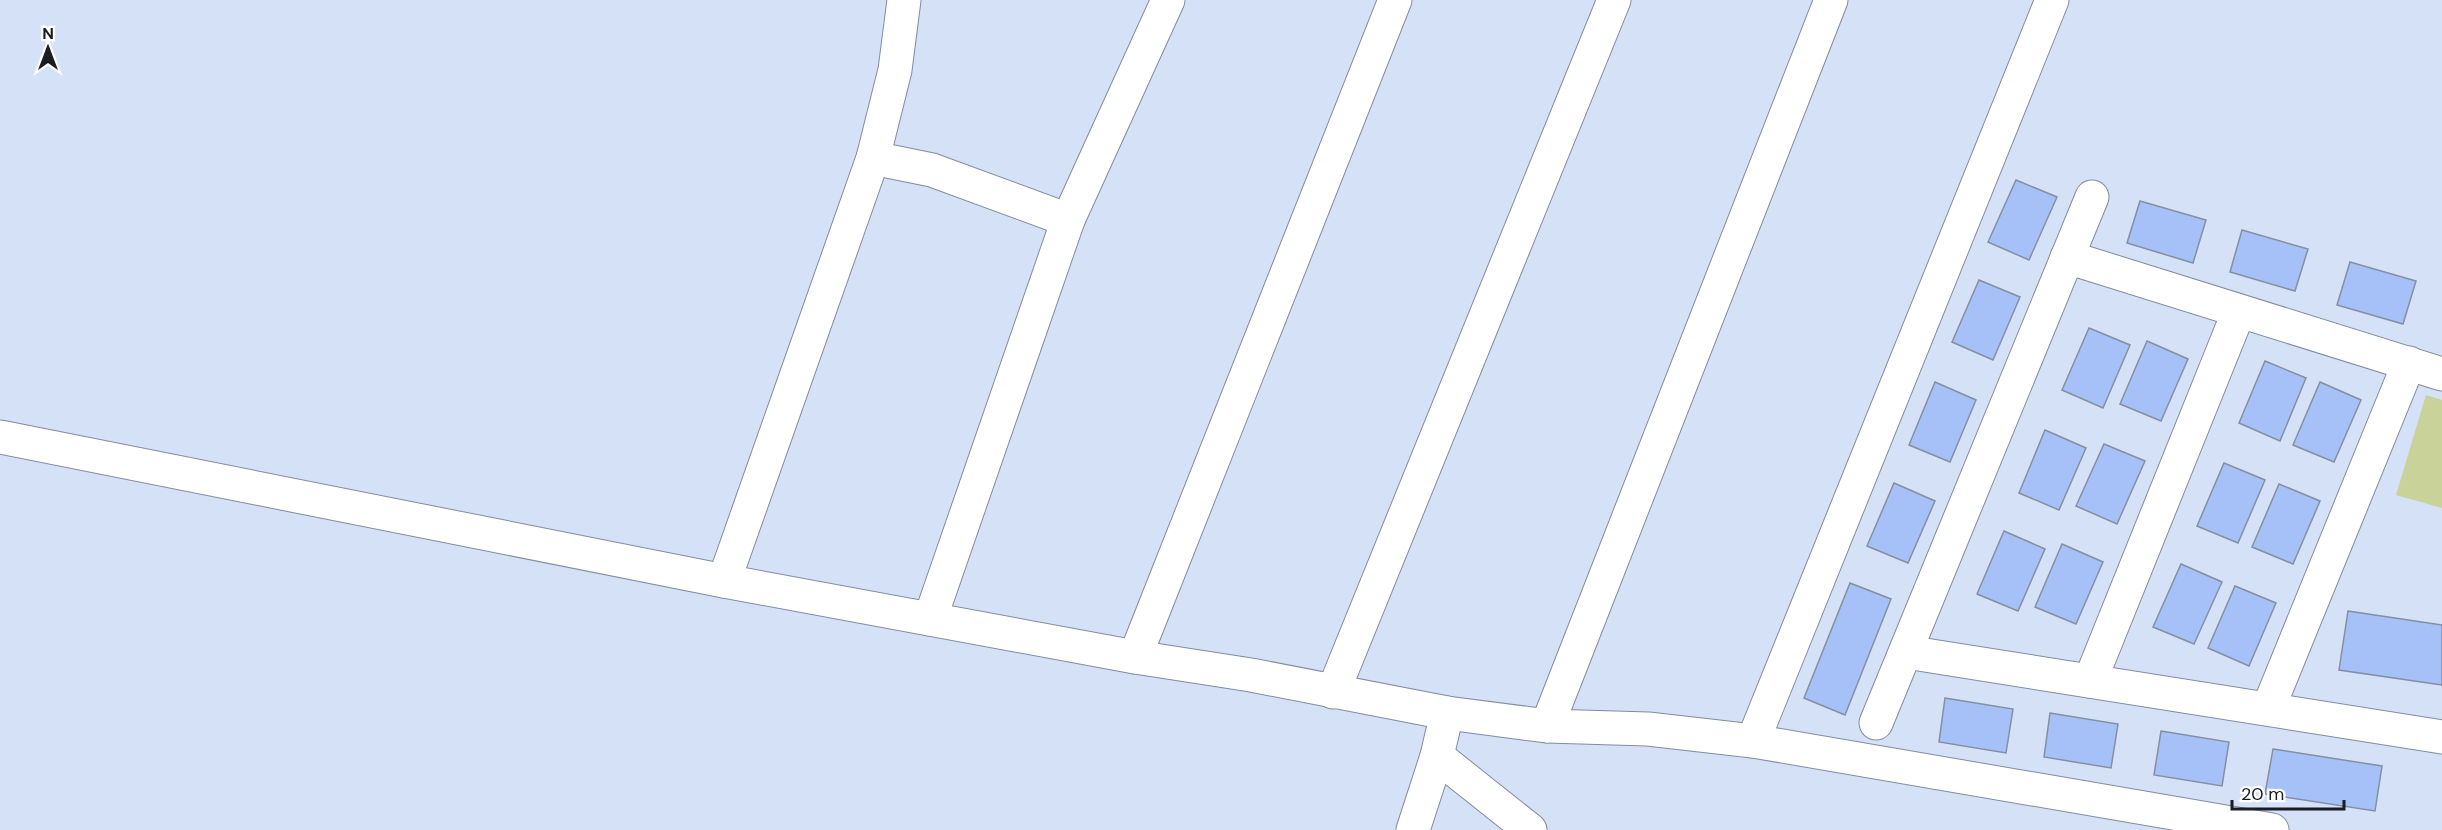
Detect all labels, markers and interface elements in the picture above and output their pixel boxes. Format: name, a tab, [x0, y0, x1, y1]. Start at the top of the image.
north arrow	[18, 18, 78, 78]
text: N	[42, 23, 54, 44]
scale bar	[2232, 773, 2344, 811]
text: 20 m	[2241, 782, 2284, 806]

